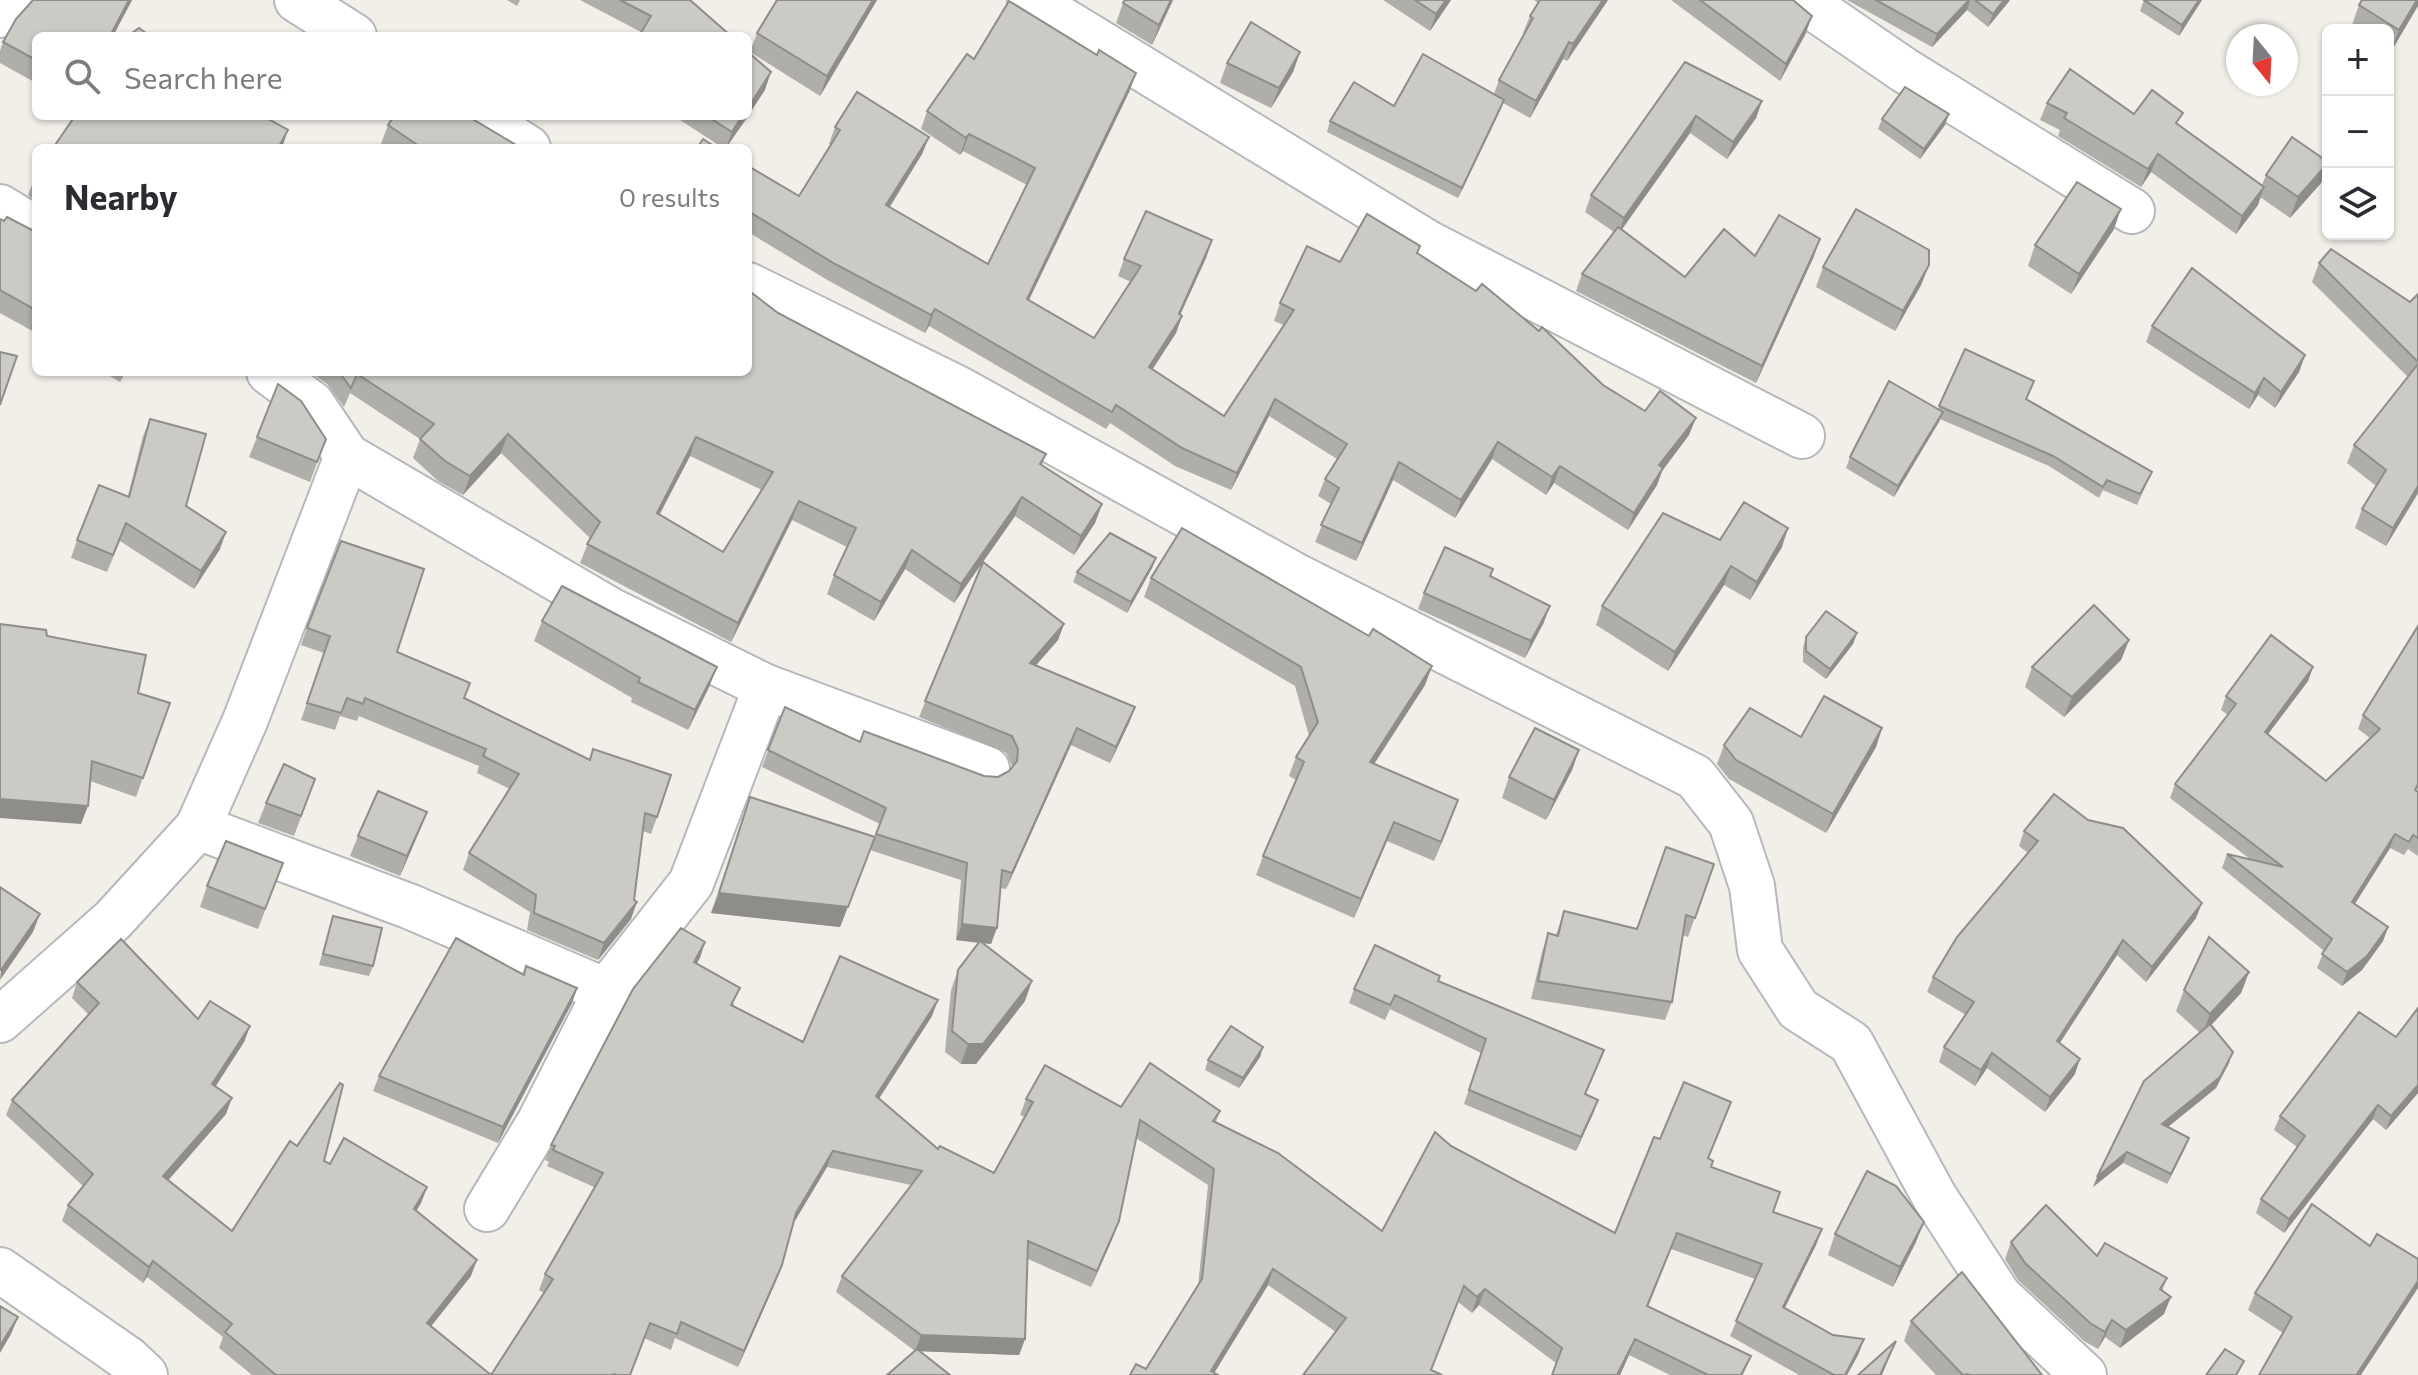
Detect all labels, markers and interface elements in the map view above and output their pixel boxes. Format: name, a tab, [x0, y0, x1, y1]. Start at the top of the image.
north arrow	[2226, 24, 2298, 96]
map controls	[2322, 24, 2394, 240]
button: +	[2322, 24, 2394, 96]
search box	[32, 32, 752, 120]
icon: search	[60, 54, 104, 98]
text: Search here	[124, 58, 283, 95]
button: −	[2322, 96, 2394, 168]
button: layers	[2322, 168, 2394, 240]
text: Nearby	[64, 175, 178, 217]
text: 0 results	[619, 181, 720, 212]

